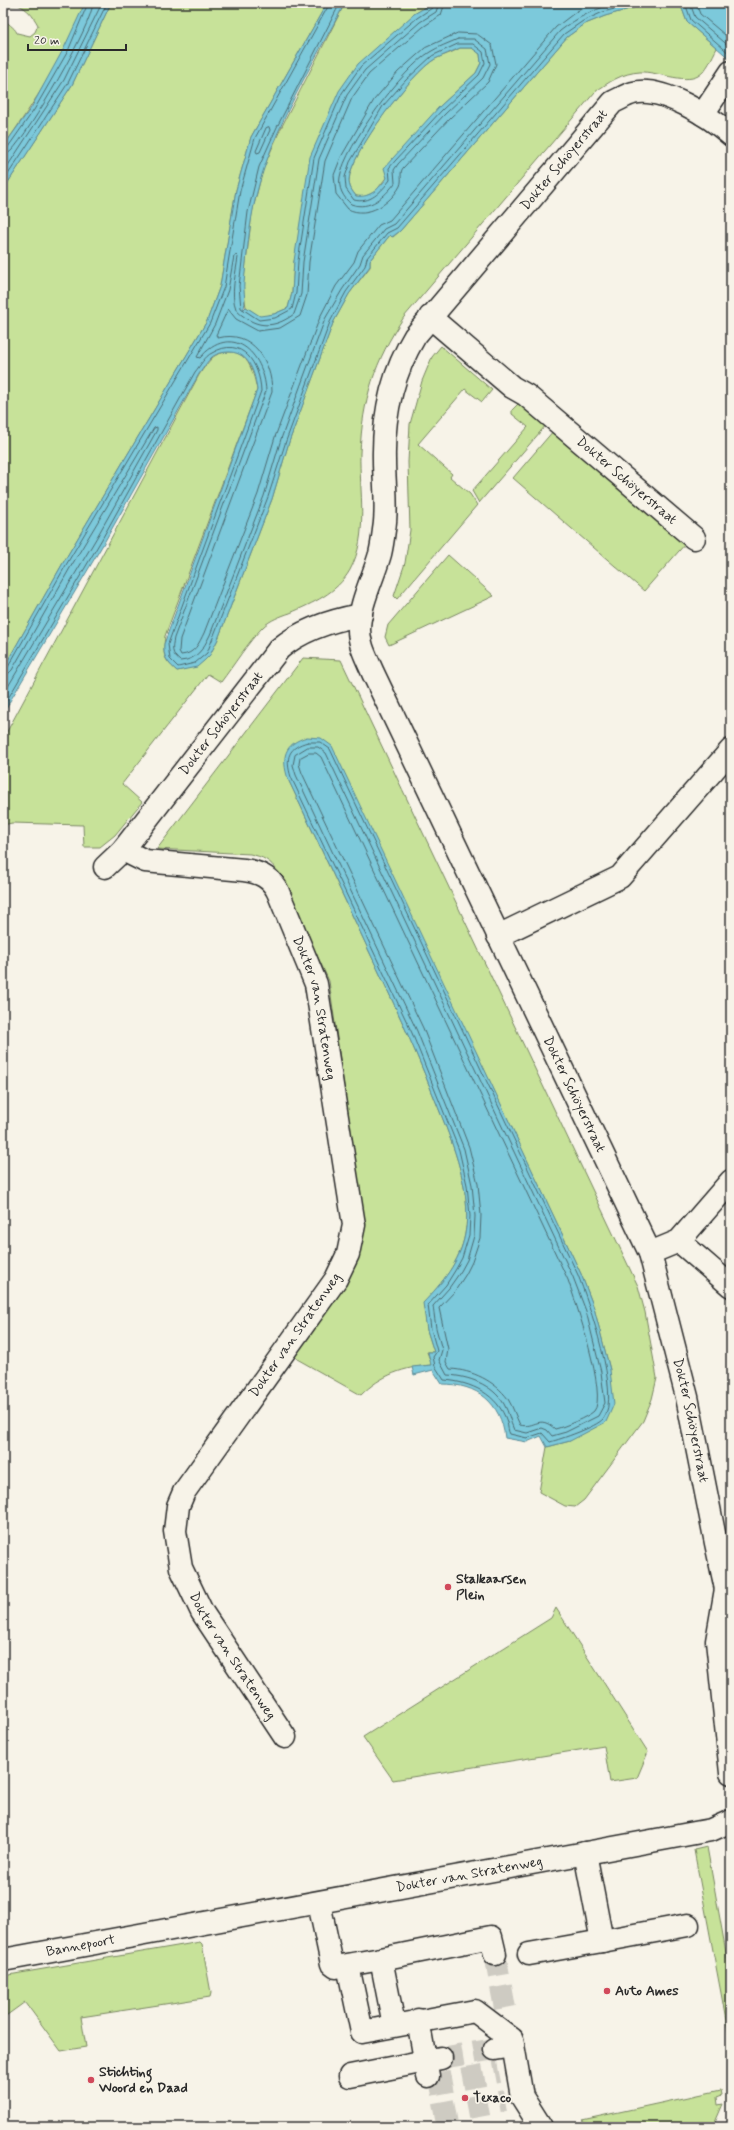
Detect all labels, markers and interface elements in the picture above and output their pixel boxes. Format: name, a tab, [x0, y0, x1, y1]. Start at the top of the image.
scale bar	[28, 26, 126, 52]
text: 20 m	[34, 33, 60, 49]
street label: Dokter Schöyerstraat	[516, 106, 612, 214]
street label: Dokter Schöyerstraat	[572, 433, 681, 529]
street label: Dokter Schöyerstraat	[175, 668, 267, 779]
street label: Dokter van Stratenweg	[288, 933, 340, 1081]
street label: Dokter Schöyerstraat	[539, 1033, 610, 1155]
street label: Dokter van Stratenweg	[245, 1269, 345, 1401]
street label: Dokter Schöyerstraat	[668, 1356, 713, 1484]
place label: Stalkaarsen Plein	[456, 1570, 526, 1604]
marker: Stalkaarsen Plein	[443, 1582, 453, 1592]
street label: Dokter van Stratenweg	[185, 1589, 280, 1723]
street label: Dokter van Stratenweg	[395, 1852, 544, 1897]
street label: Bannepoort	[45, 1930, 117, 1961]
place label: Auto Ames	[615, 1982, 679, 2000]
marker: Auto Ames	[602, 1986, 612, 1996]
place label: Stichting Woord en Daad	[98, 2063, 188, 2097]
marker: Stichting Woord en Daad	[86, 2075, 96, 2085]
place label: Texaco	[473, 2089, 511, 2107]
marker: Texaco	[460, 2093, 470, 2103]

